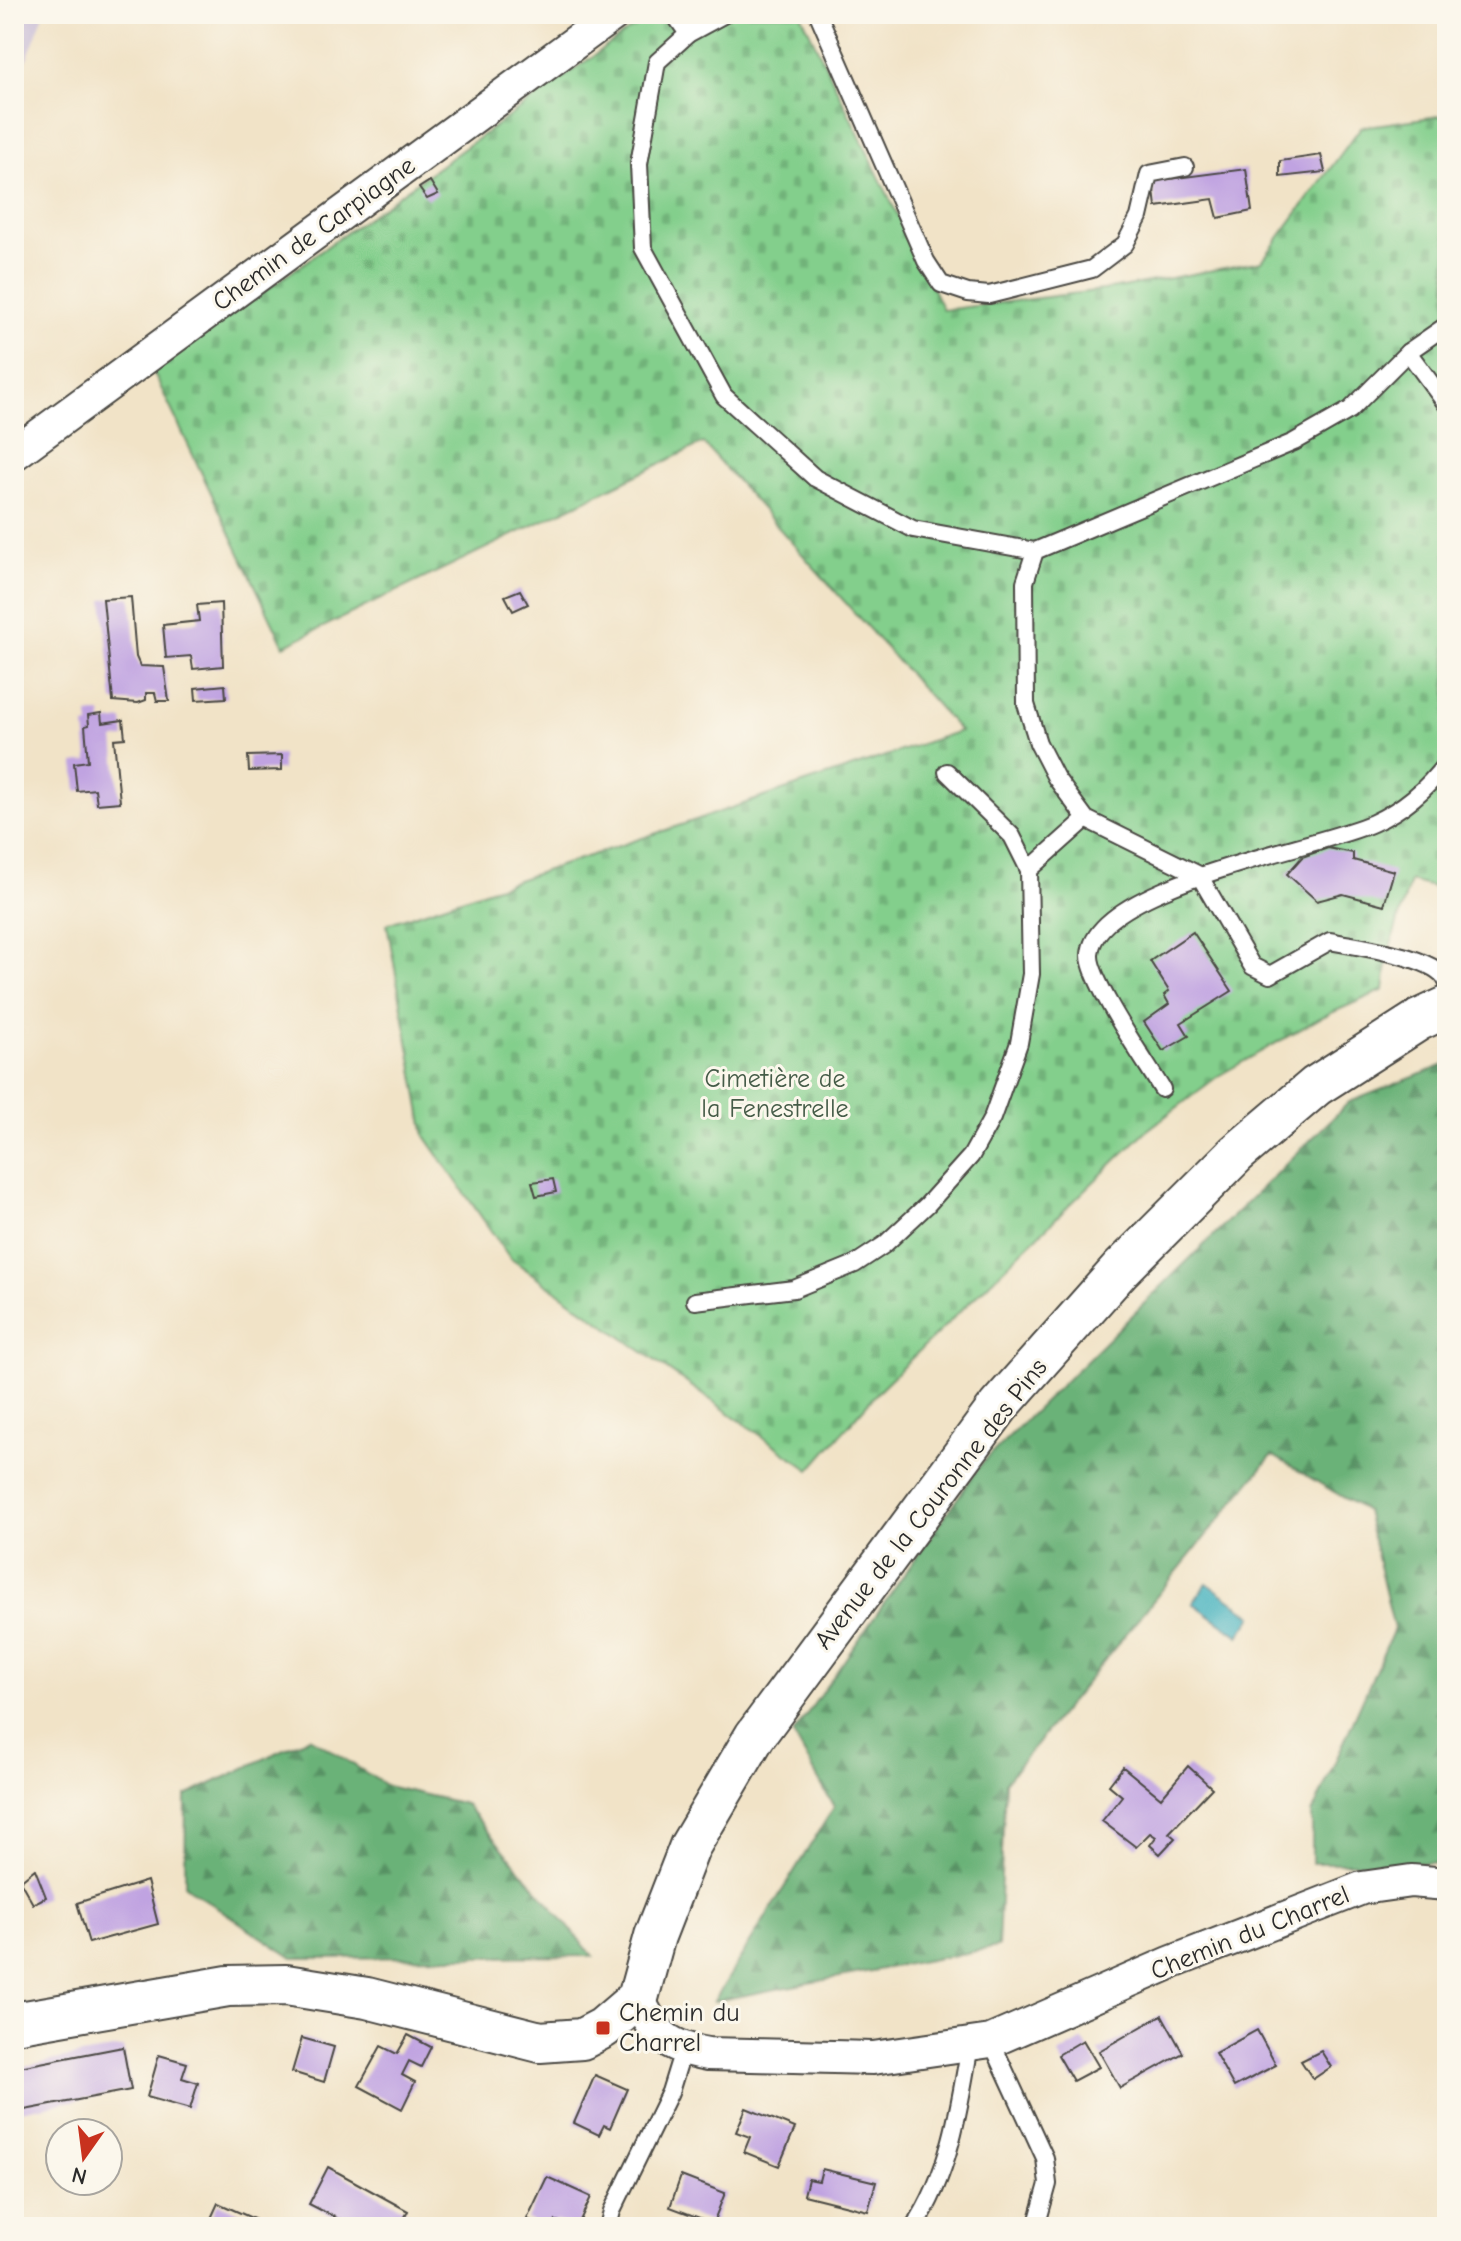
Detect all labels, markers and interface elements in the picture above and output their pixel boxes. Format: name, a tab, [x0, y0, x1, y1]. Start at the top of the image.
street label: Chemin de Carpiagne	[207, 150, 421, 318]
park label: Cimetière de la Fenestrelle	[701, 1064, 849, 1124]
street label: Avenue de la Couronne des Pins	[808, 1353, 1054, 1655]
street label: Chemin du Charrel	[1146, 1880, 1354, 1986]
place label: Chemin du Charrel	[619, 1998, 739, 2058]
marker: Chemin du Charrel	[594, 2019, 612, 2037]
north arrow	[44, 2117, 124, 2197]
text: N	[69, 2161, 90, 2190]

